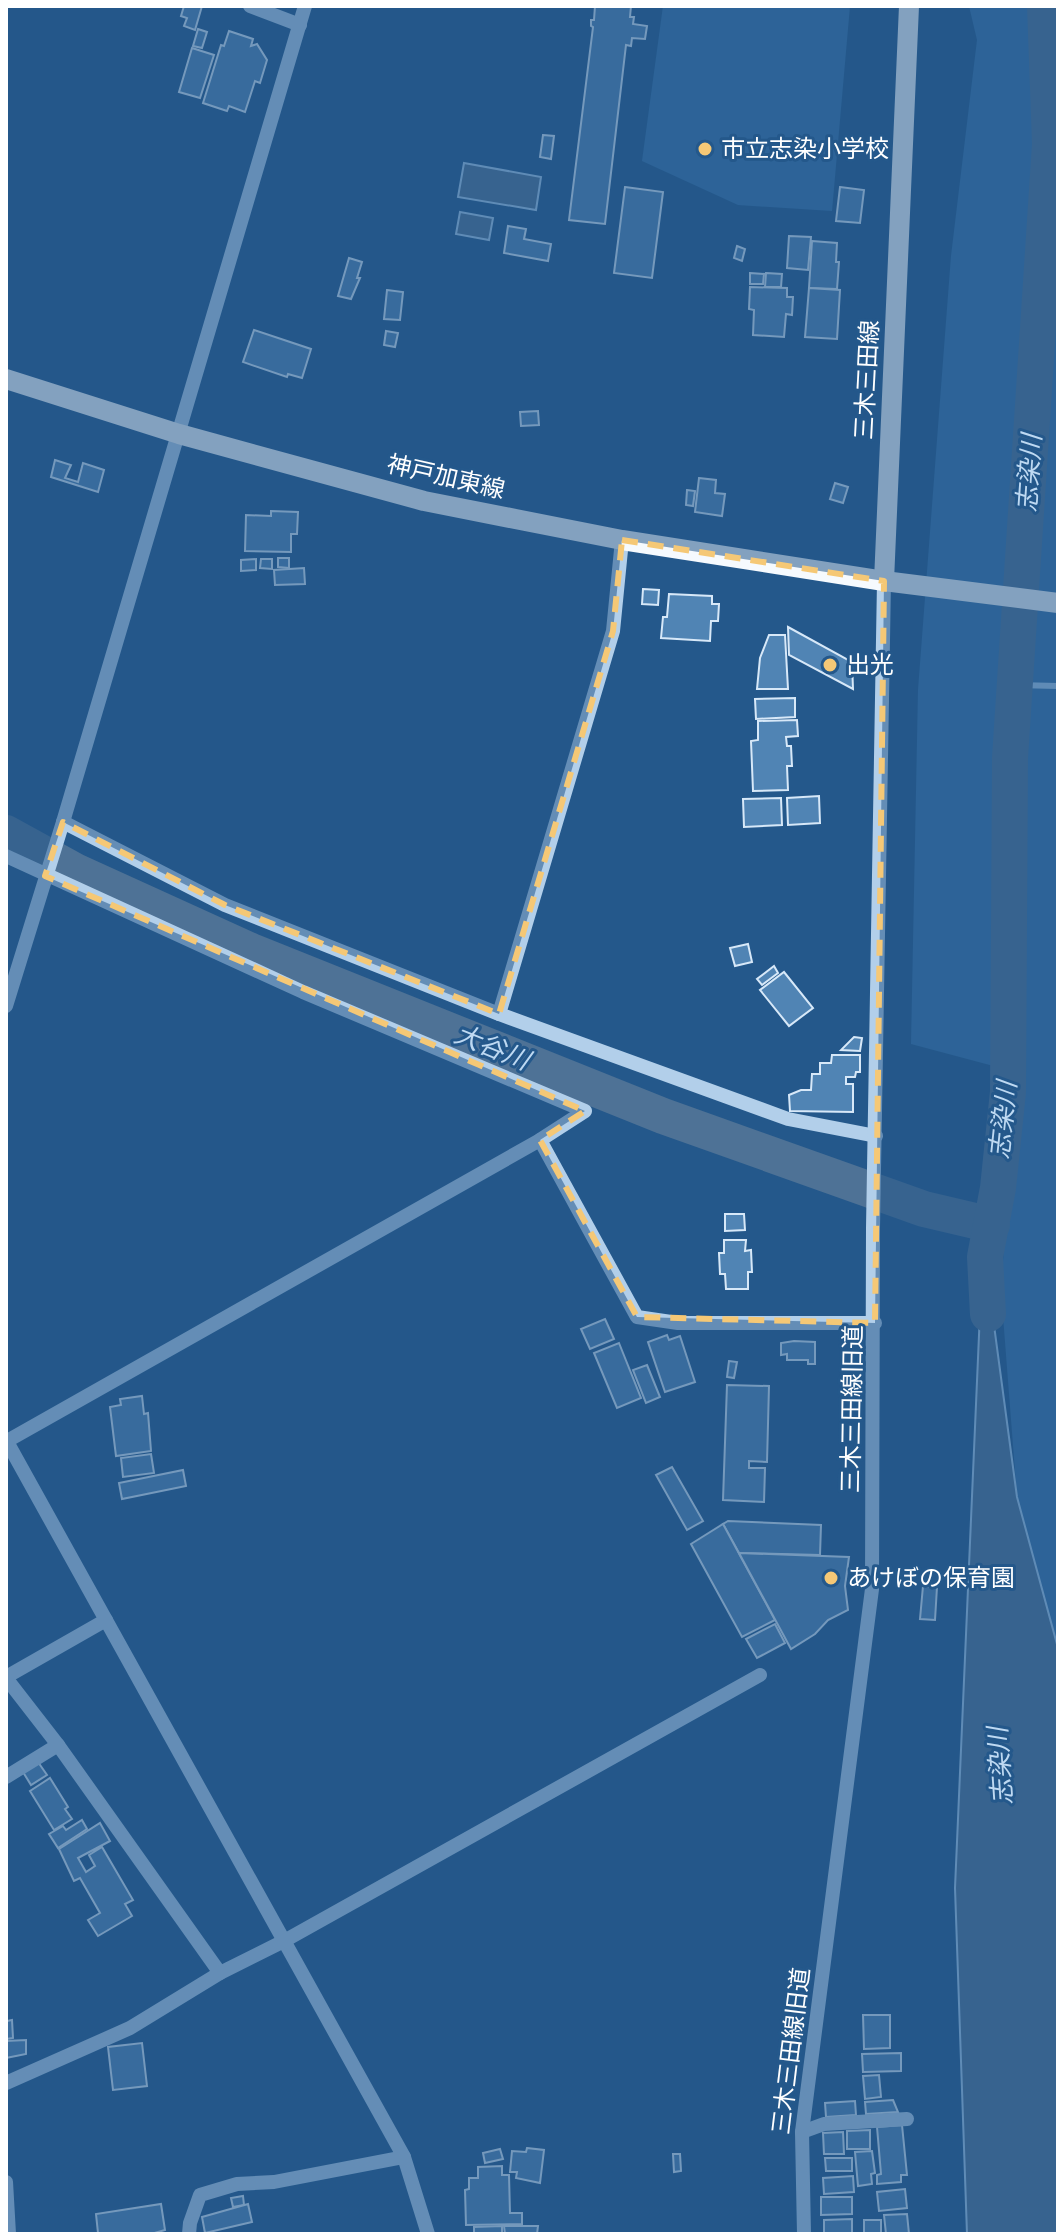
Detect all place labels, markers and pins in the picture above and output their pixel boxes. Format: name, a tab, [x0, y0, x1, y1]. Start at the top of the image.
place label: 市立志染小学校	[721, 131, 889, 164]
marker: 市立志染小学校	[696, 140, 714, 158]
place label: 出光	[846, 647, 894, 680]
marker: 出光	[821, 656, 839, 674]
place label: あけぼの保育園	[847, 1560, 1015, 1593]
marker: あけぼの保育園	[822, 1569, 840, 1587]

